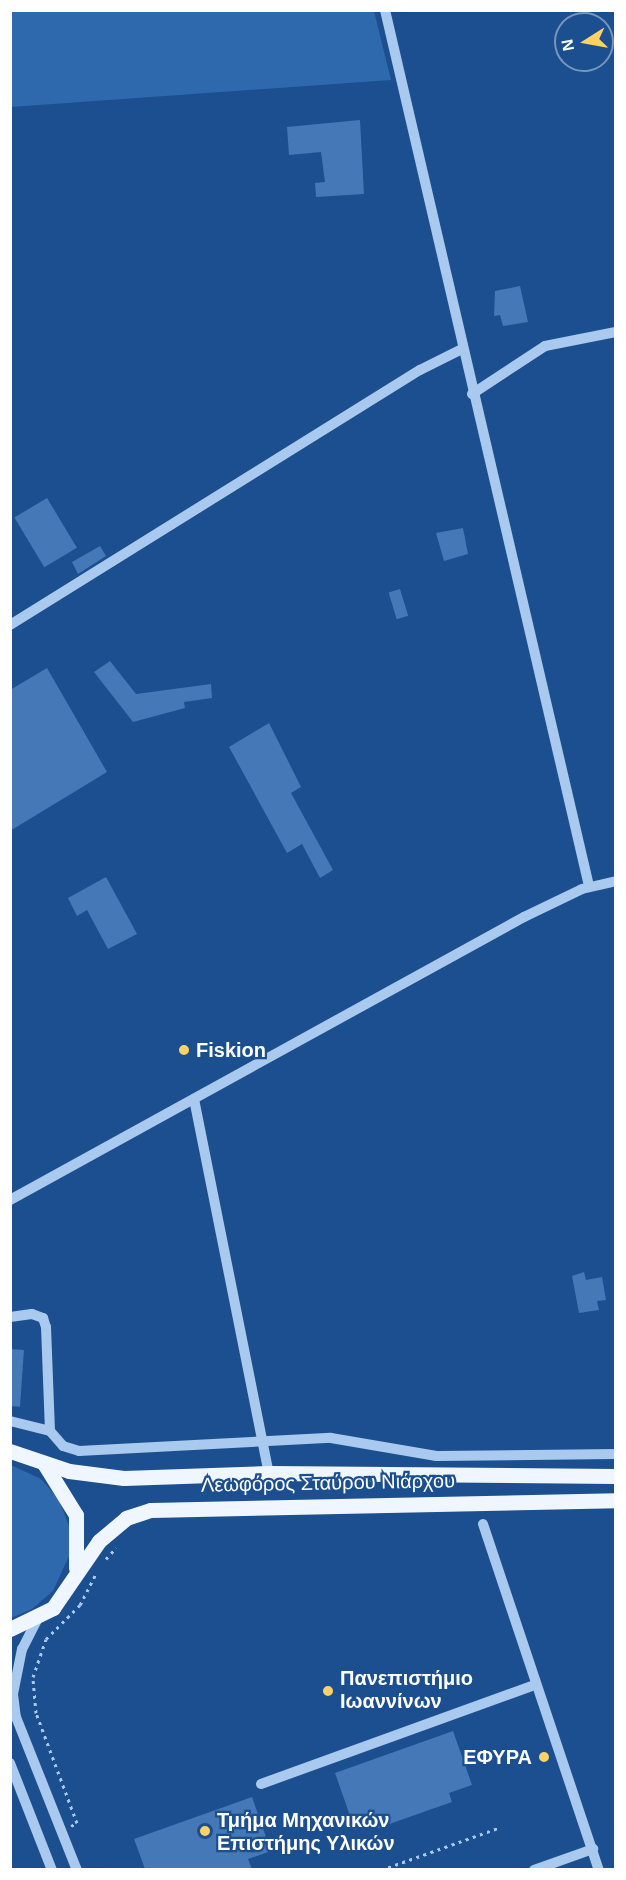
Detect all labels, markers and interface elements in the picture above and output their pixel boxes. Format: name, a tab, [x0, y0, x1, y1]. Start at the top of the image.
north arrow	[554, 12, 614, 72]
text: N	[558, 38, 577, 52]
place label: Fiskion	[196, 1038, 266, 1062]
marker: Fiskion	[177, 1043, 191, 1057]
street label: Λεωφόρος Σταύρου Νιάρχου	[201, 1469, 455, 1497]
place label: Πανεπιστήμιο Ιωαννίνων	[340, 1667, 473, 1714]
marker: Πανεπιστήμιο Ιωαννίνων	[321, 1684, 335, 1698]
place label: ΕΦΥΡΑ	[463, 1745, 532, 1769]
marker: ΕΦΥΡΑ	[537, 1750, 551, 1764]
place label: Τμήμα Μηχανικών Επιστήμης Υλικών	[217, 1808, 395, 1855]
marker: Τμήμα Μηχανικών Επιστήμης Υλικών	[198, 1824, 212, 1838]

